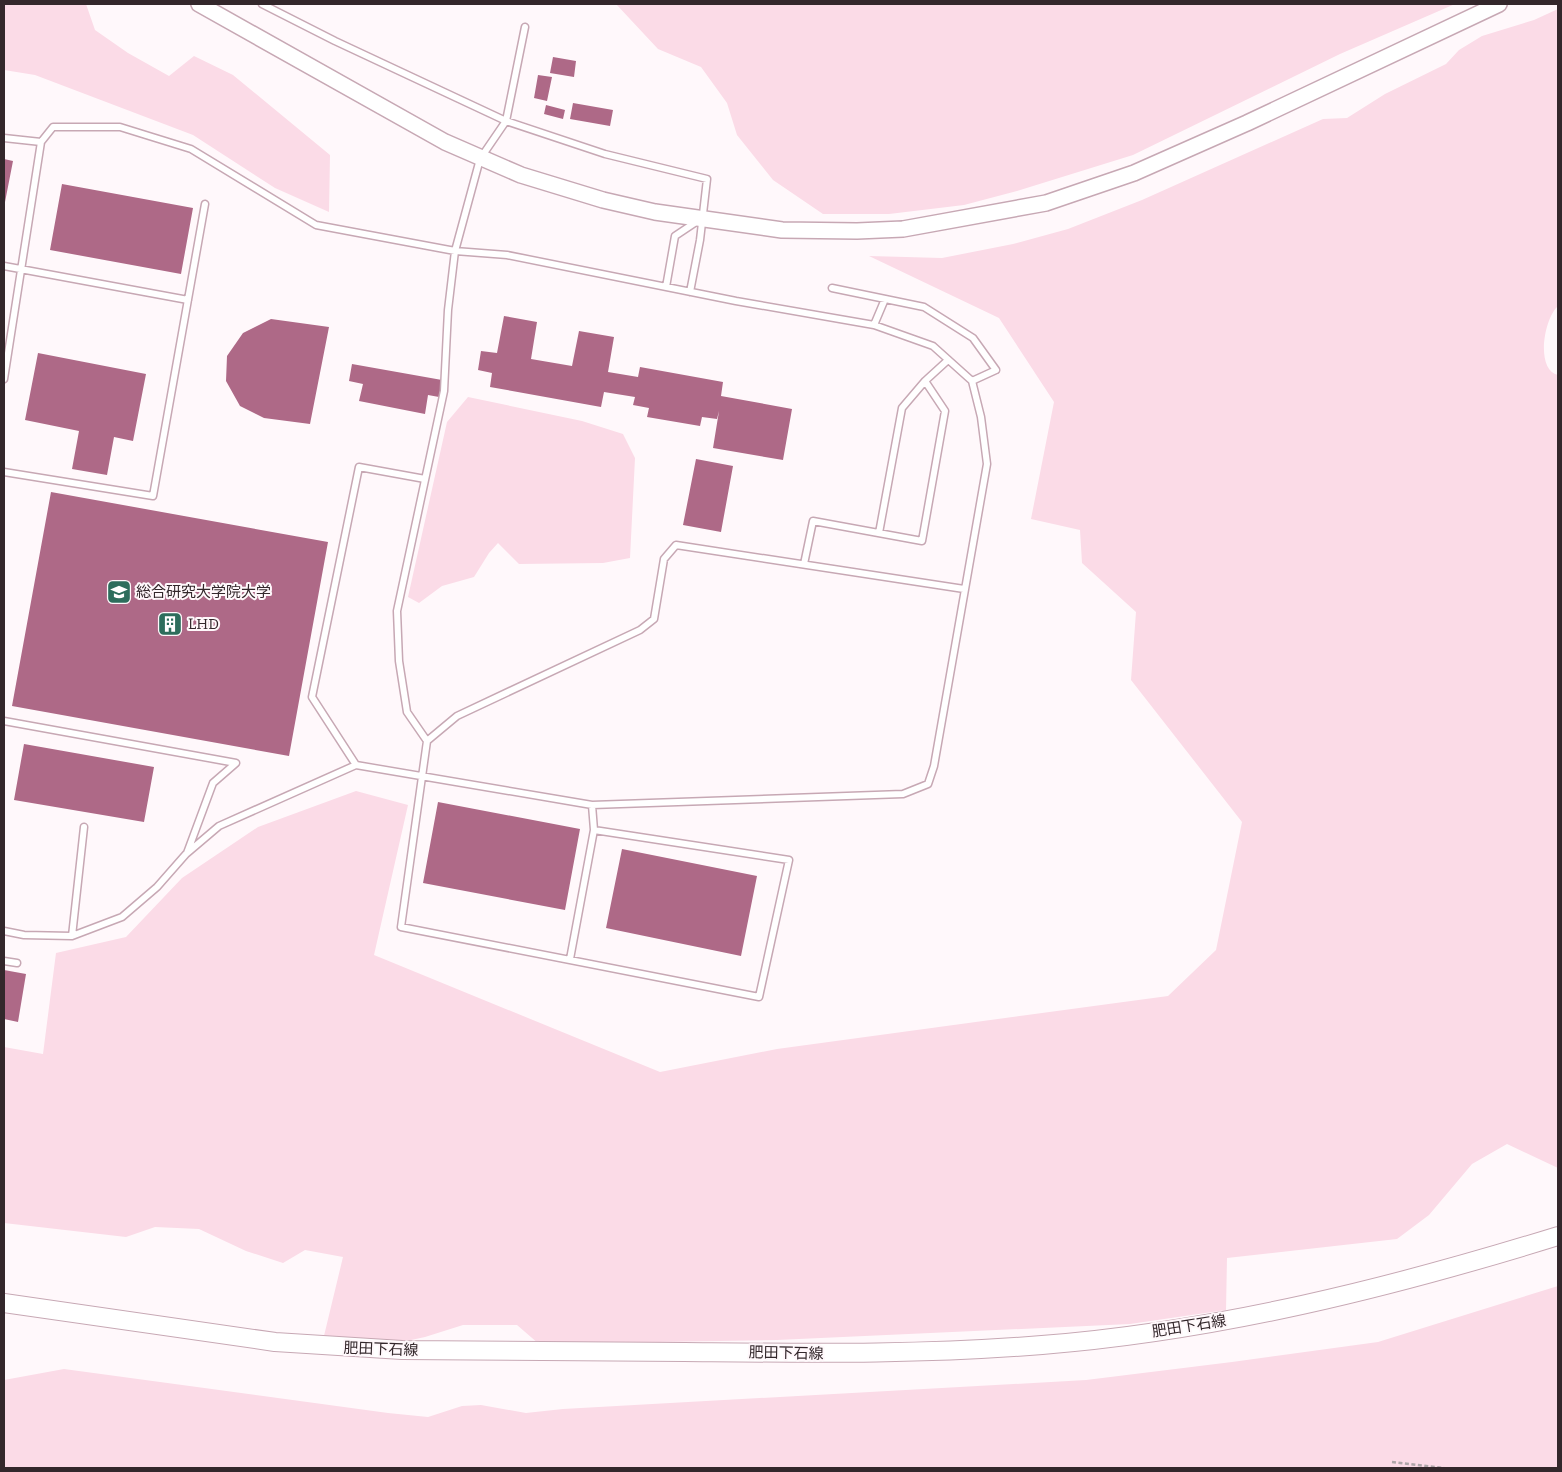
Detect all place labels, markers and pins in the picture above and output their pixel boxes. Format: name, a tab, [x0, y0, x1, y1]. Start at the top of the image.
school or university icon: 総合研究大学院大学	[106, 579, 132, 605]
place label: 総合研究大学院大学	[136, 583, 271, 601]
building icon: LHD	[157, 611, 183, 637]
place label: LHD	[188, 615, 219, 633]

